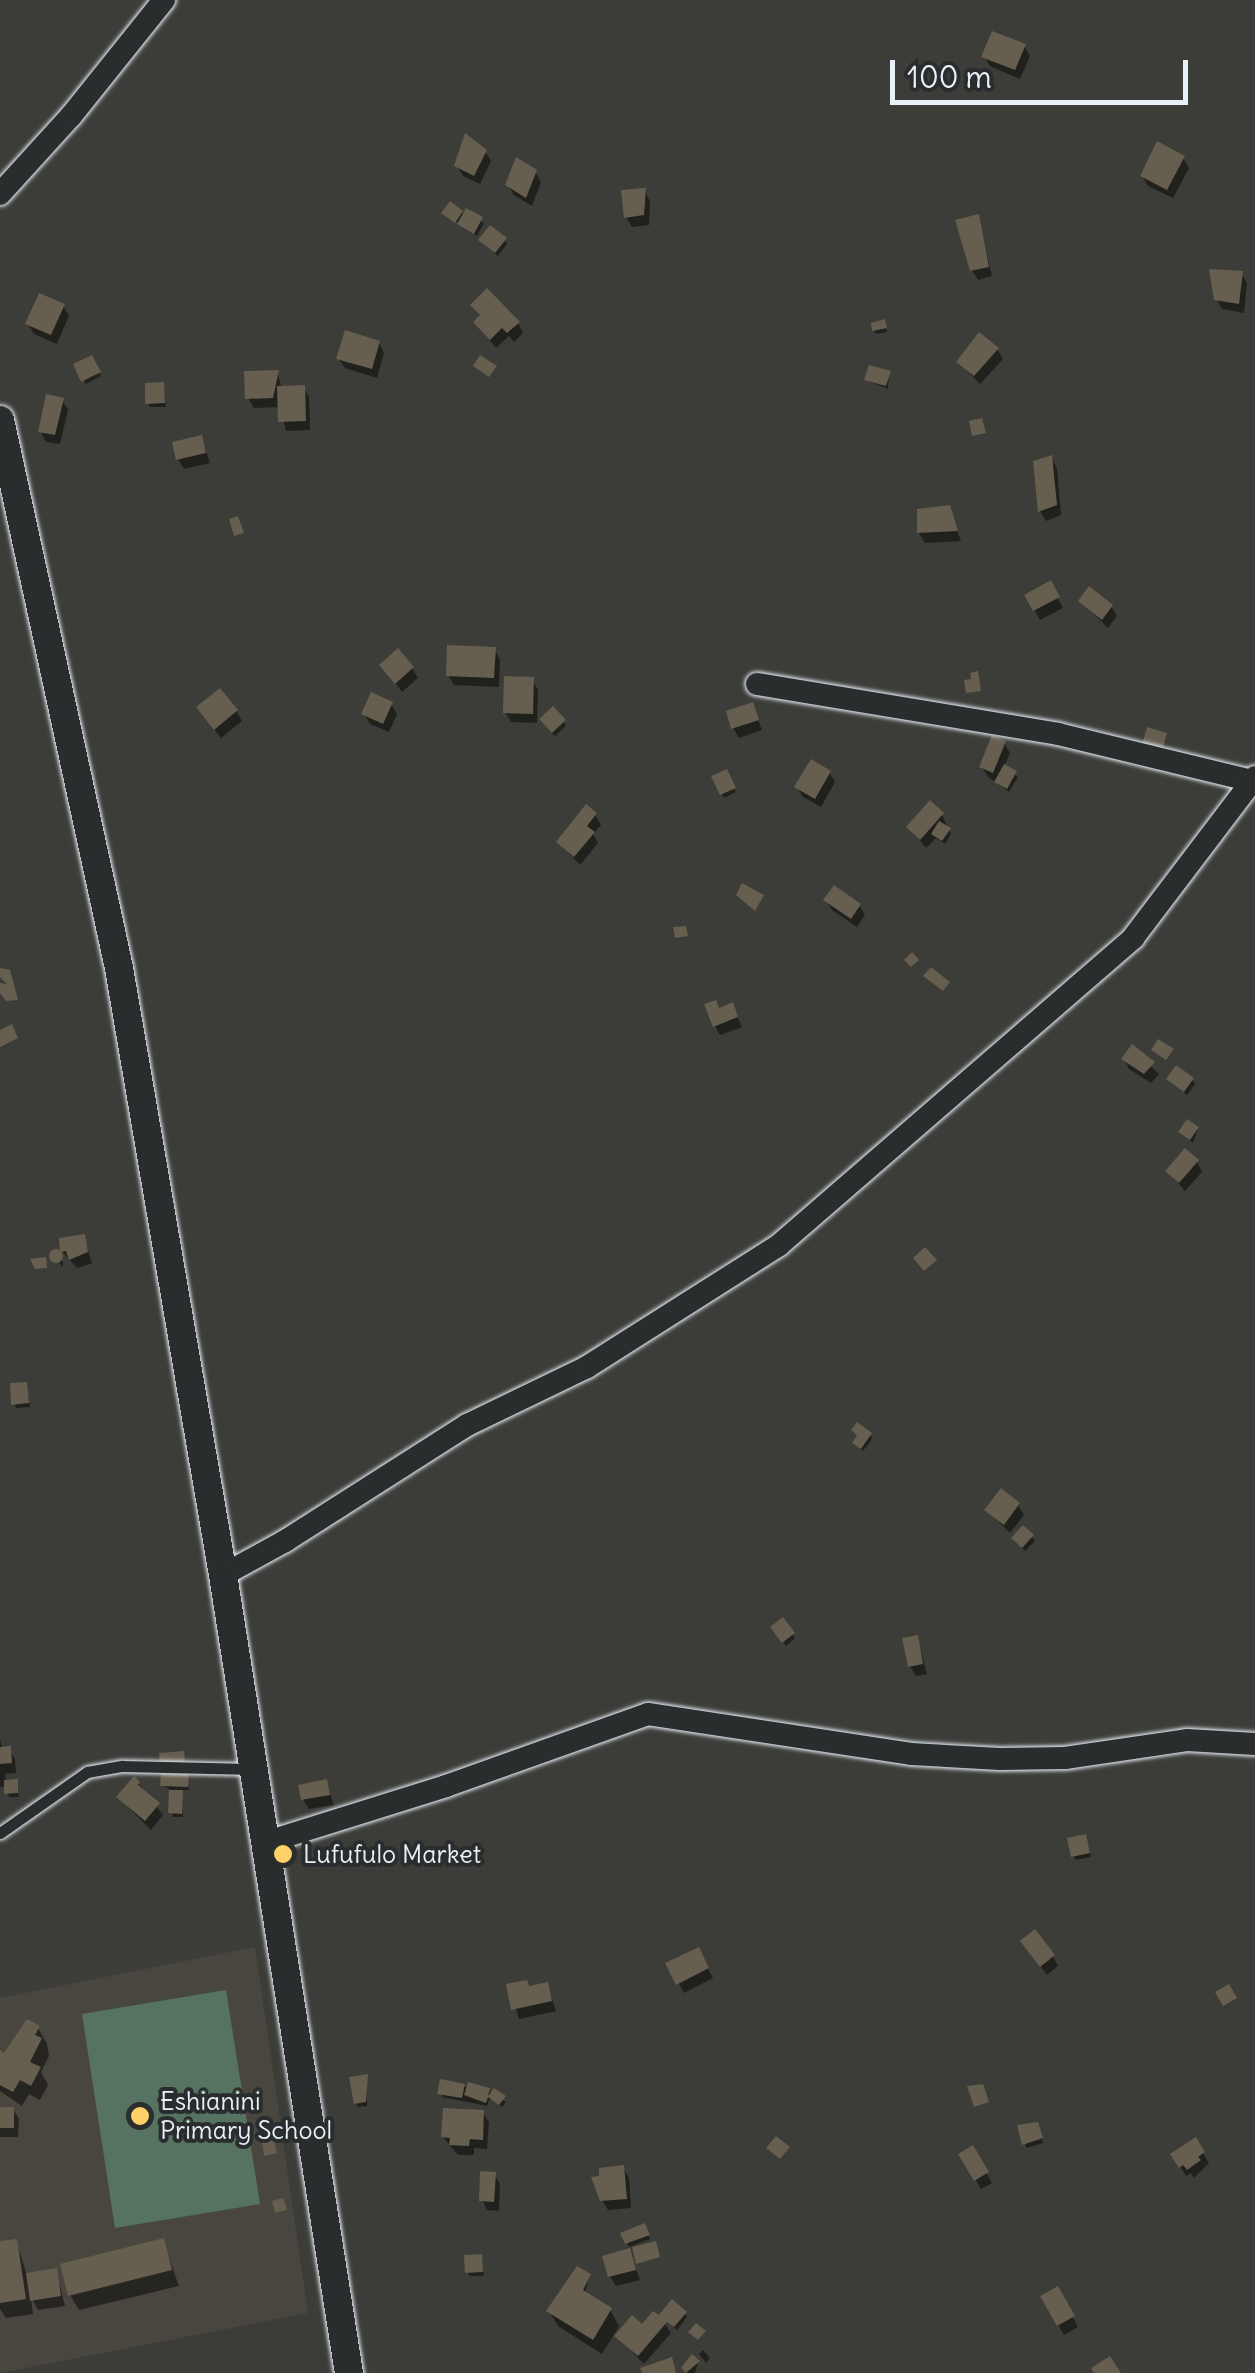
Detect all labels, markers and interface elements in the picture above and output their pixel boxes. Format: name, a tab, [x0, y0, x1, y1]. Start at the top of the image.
scale bar	[895, 40, 1192, 102]
text: 100 m	[907, 58, 992, 96]
place label: Lufufulo Market	[303, 1839, 481, 1869]
marker: Lufufulo Market	[272, 1843, 294, 1865]
place label: Eshianini Primary School	[160, 2087, 332, 2146]
marker: Eshianini Primary School	[129, 2105, 151, 2127]

